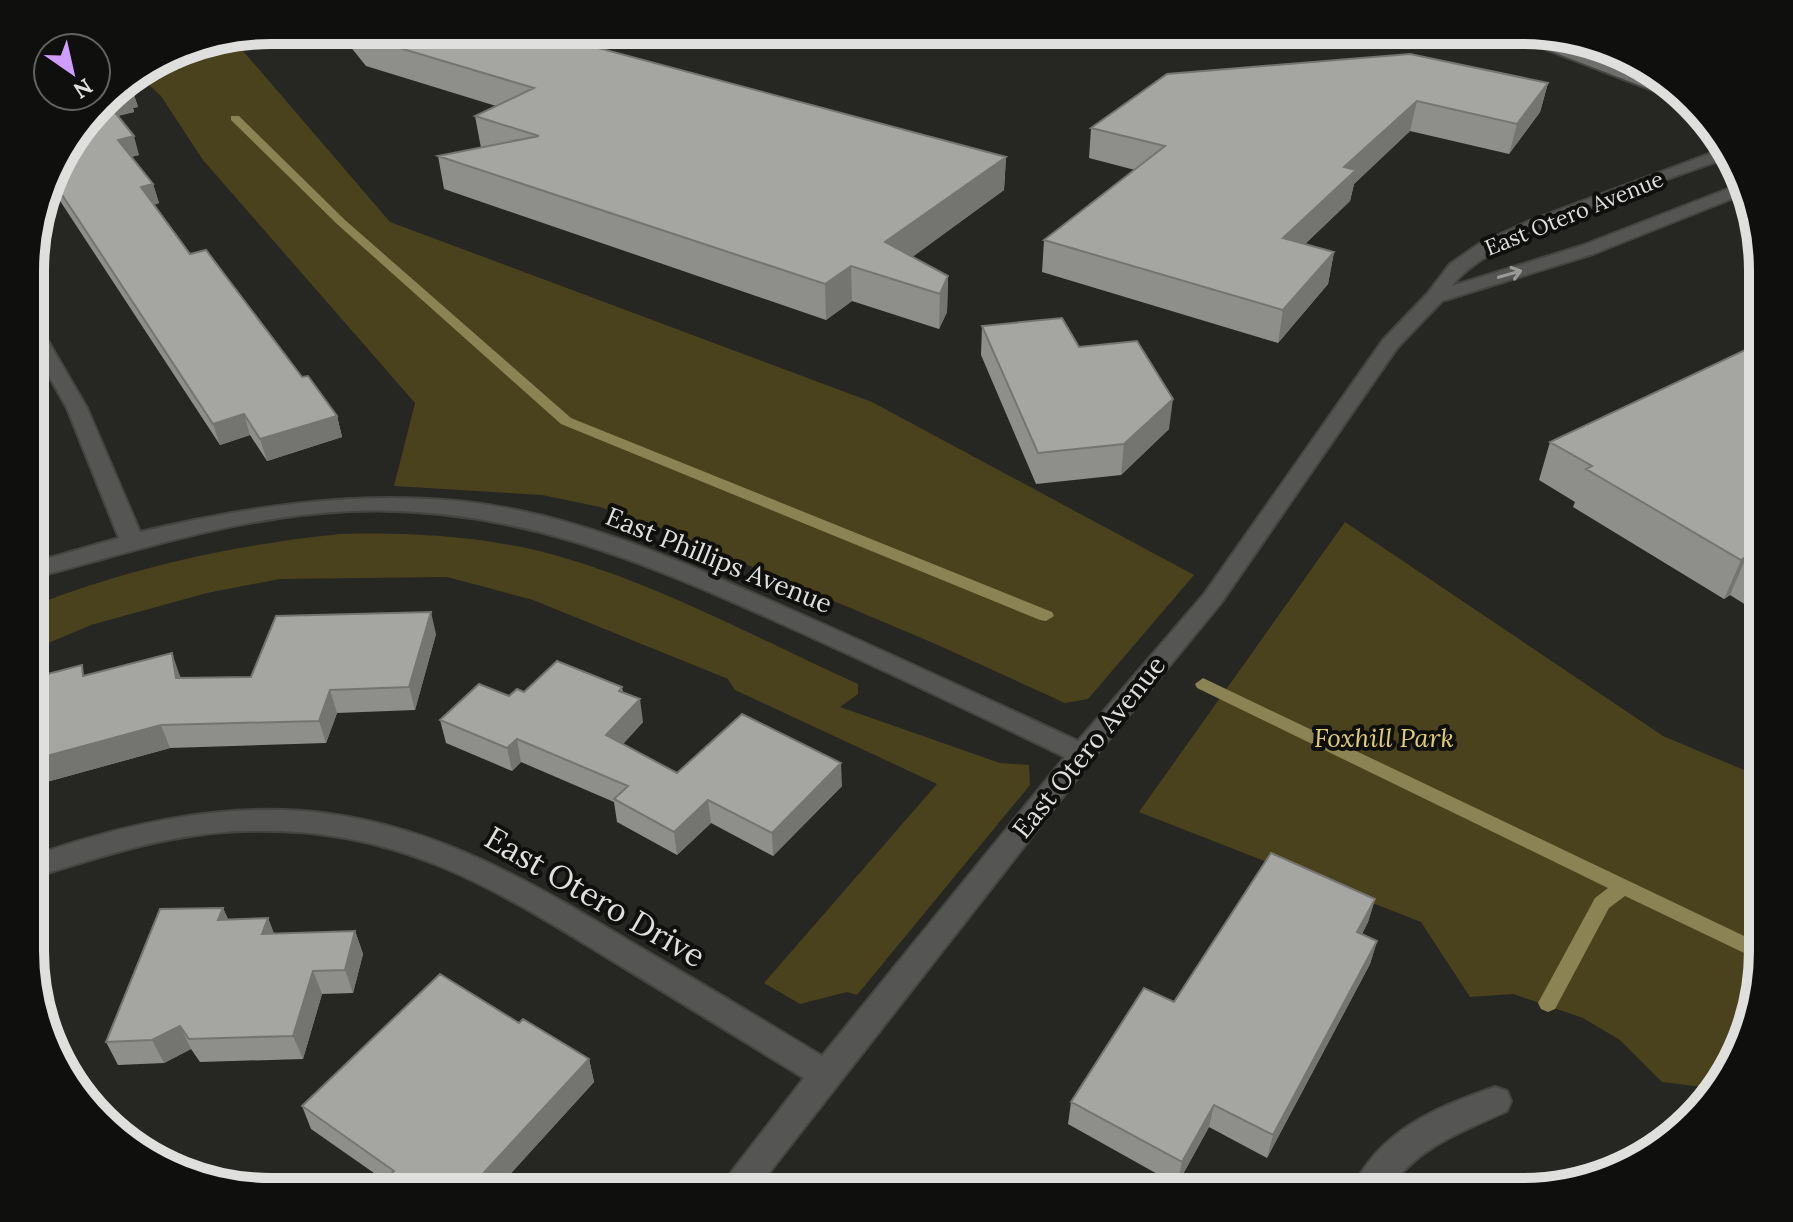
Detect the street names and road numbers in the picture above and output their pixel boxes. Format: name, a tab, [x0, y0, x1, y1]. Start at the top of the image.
street label: East Otero Avenue	[1481, 164, 1667, 262]
street label: East Phillips Avenue	[601, 499, 837, 620]
street label: East Otero Avenue	[1005, 649, 1172, 844]
street label: East Otero Drive	[478, 817, 713, 976]

